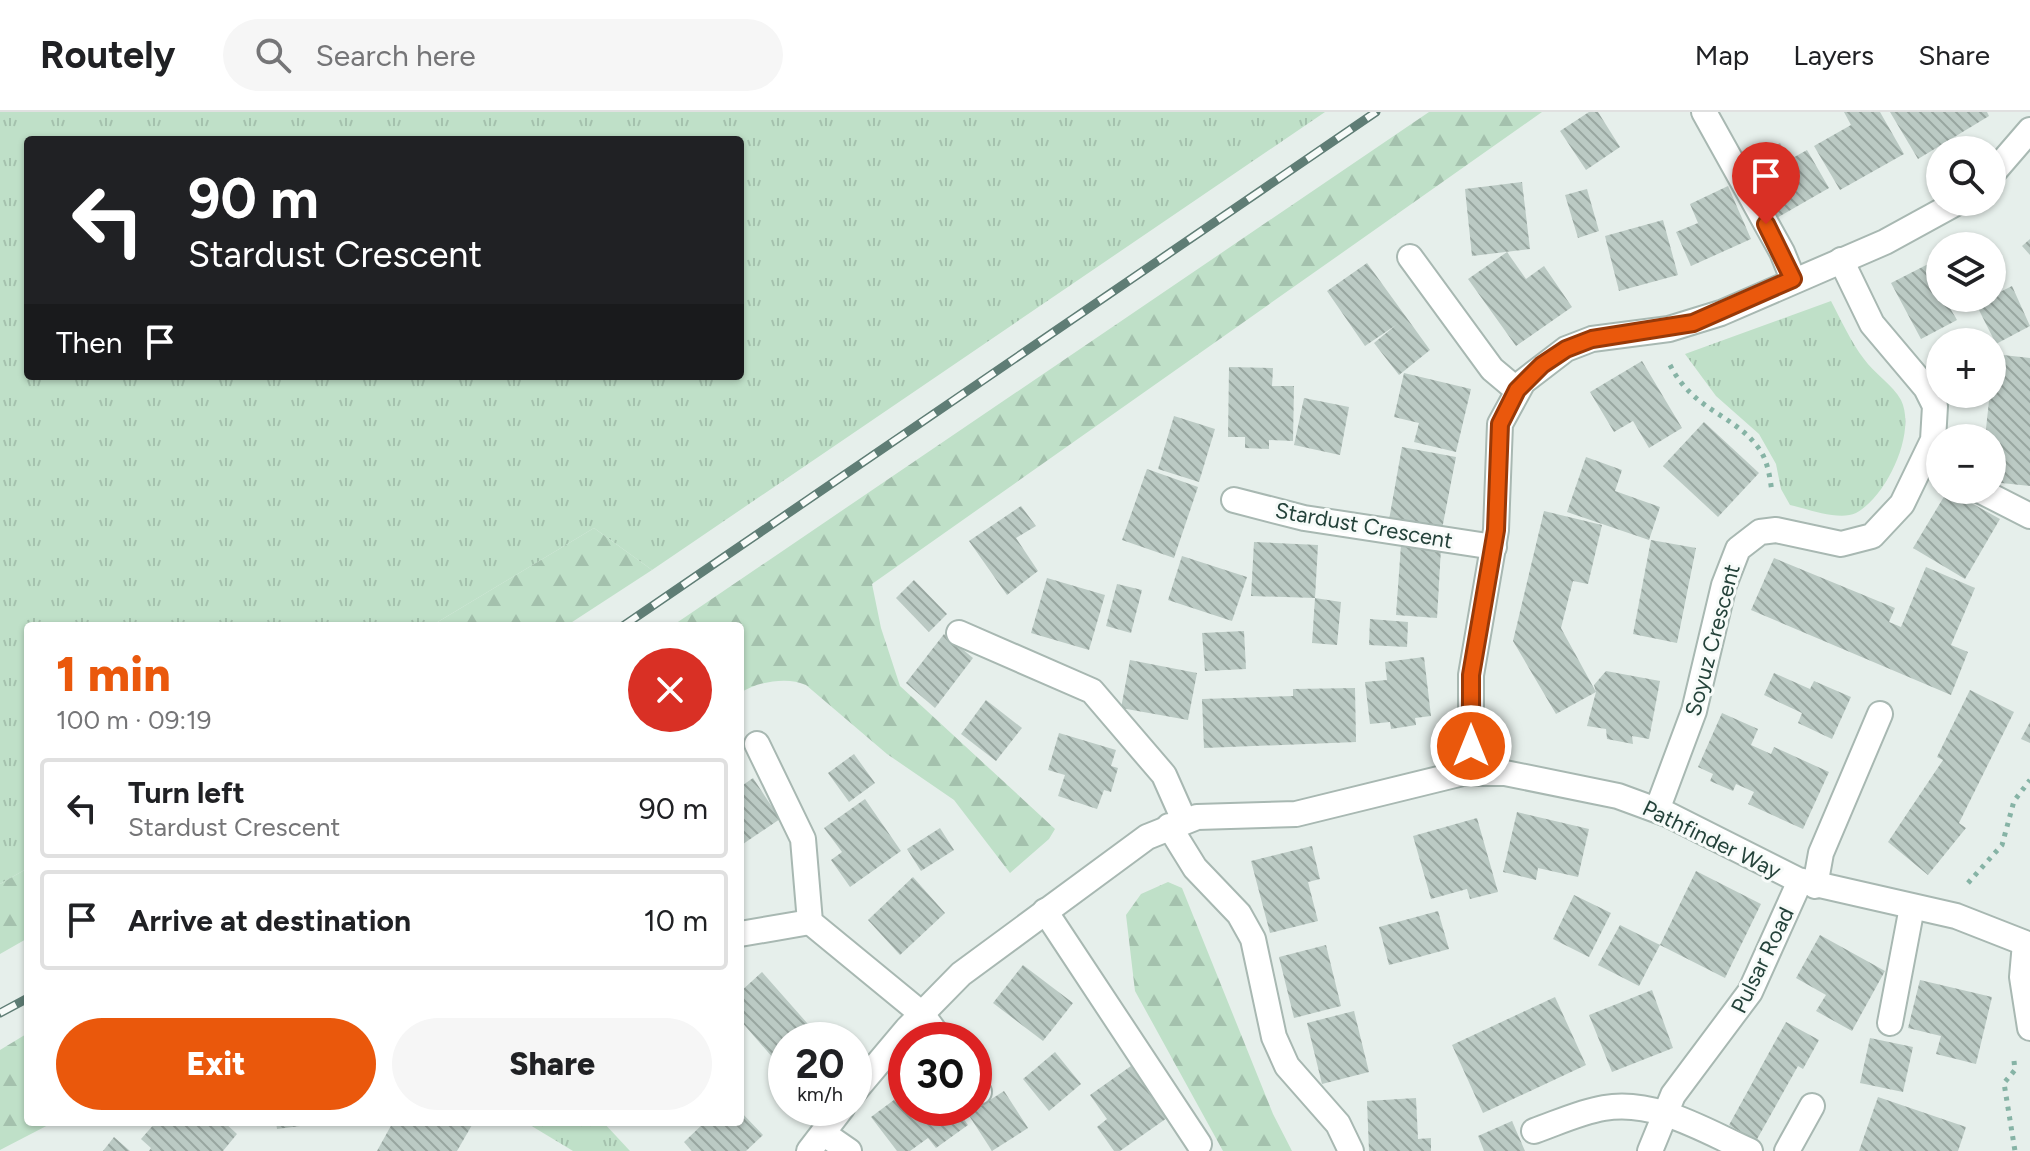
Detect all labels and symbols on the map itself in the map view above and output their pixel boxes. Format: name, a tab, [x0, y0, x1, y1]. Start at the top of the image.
pin	[1732, 142, 1800, 224]
street label: Stardust Crescent	[1273, 497, 1455, 554]
street label: Soyuz Crescent	[1679, 561, 1746, 719]
position arrow	[1429, 704, 1513, 788]
street label: Pathfinder Way	[1638, 794, 1786, 885]
street label: Pulsar Road	[1725, 903, 1800, 1018]
speed limit sign: 30	[888, 1022, 992, 1126]

